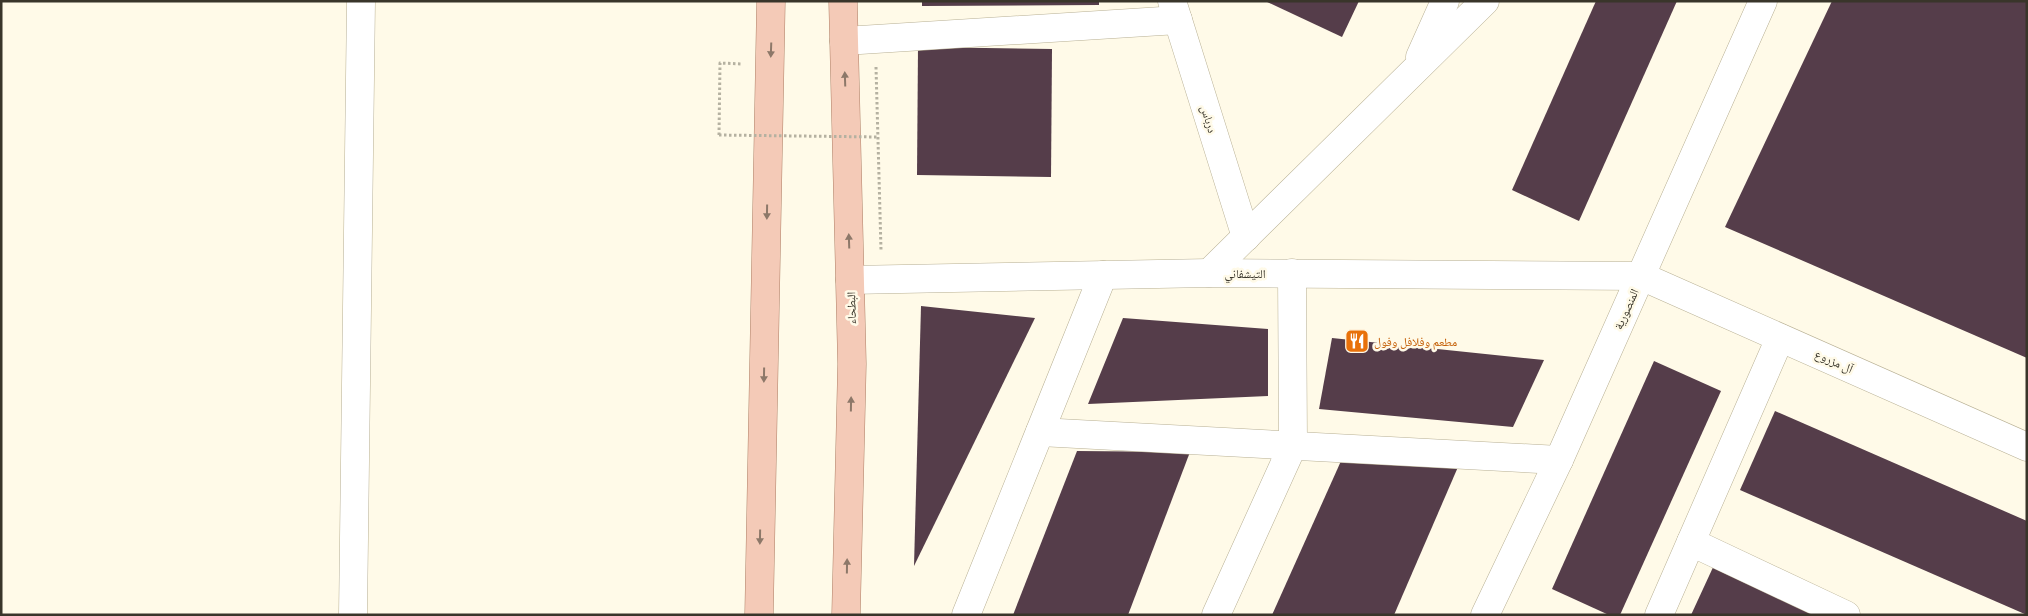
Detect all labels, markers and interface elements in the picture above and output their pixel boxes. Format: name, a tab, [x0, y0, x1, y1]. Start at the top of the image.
one-way arrow	[767, 42, 775, 58]
one-way arrow	[841, 70, 849, 86]
street label: درباس	[1196, 103, 1222, 135]
one-way arrow	[763, 205, 771, 221]
one-way arrow	[845, 233, 853, 249]
street label: التيشفاني	[1224, 264, 1266, 284]
street label: المنصورية	[1609, 285, 1643, 332]
street label: البطحاء	[841, 291, 861, 325]
restaurant icon: مطعم وفلافل وفول	[1344, 328, 1370, 354]
place label: مطعم وفلافل وفول	[1374, 332, 1457, 351]
street label: آل مزروع	[1812, 344, 1857, 378]
one-way arrow	[760, 367, 768, 383]
one-way arrow	[847, 395, 855, 411]
one-way arrow	[756, 530, 764, 546]
one-way arrow	[843, 558, 851, 574]

